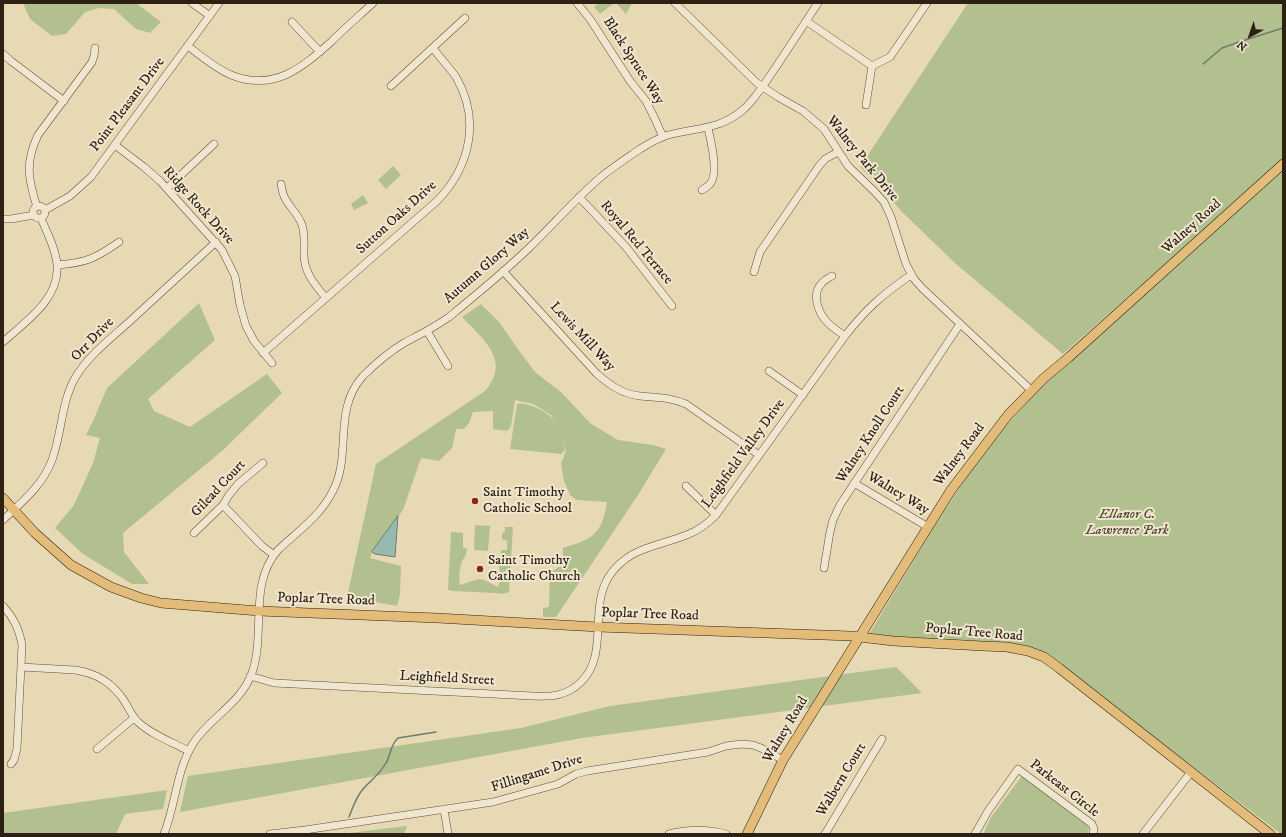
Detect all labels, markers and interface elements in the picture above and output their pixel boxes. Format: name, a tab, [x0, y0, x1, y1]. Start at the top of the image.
street label: Black Spruce Way	[599, 14, 667, 108]
north arrow	[1230, 16, 1270, 56]
text: N	[1234, 37, 1250, 53]
street label: Point Pleasant Drive	[87, 55, 169, 155]
street label: Walney Park Drive	[822, 113, 902, 205]
street label: Ridge Rock Drive	[159, 164, 237, 248]
street label: Sutton Oaks Drive	[354, 178, 440, 258]
street label: Walney Road	[1159, 196, 1225, 258]
street label: Royal Red Terrace	[596, 198, 676, 288]
street label: Autumn Glory Way	[441, 224, 533, 308]
street label: Lewis Mill Way	[546, 299, 618, 375]
street label: Orr Drive	[68, 315, 118, 365]
street label: Walney Knoll Court	[833, 383, 909, 487]
street label: Leighfield Valley Drive	[699, 396, 789, 512]
street label: Walney Road	[931, 420, 989, 490]
street label: Gilead Court	[188, 457, 250, 521]
street label: Walney Way	[864, 469, 932, 519]
place label: Saint Timothy Catholic School	[483, 485, 572, 518]
marker: Saint Timothy Catholic School	[470, 496, 480, 506]
park label: Ellanor C. Lawrence Park	[1085, 507, 1169, 540]
place label: Saint Timothy Catholic Church	[488, 553, 580, 586]
marker: Saint Timothy Catholic Church	[475, 564, 485, 574]
street label: Poplar Tree Road	[277, 590, 375, 610]
street label: Poplar Tree Road	[601, 605, 699, 625]
street label: Poplar Tree Road	[924, 620, 1024, 646]
street label: Leighfield Street	[399, 668, 495, 690]
street label: Walney Road	[760, 694, 812, 766]
street label: Walbern Court	[814, 740, 870, 820]
street label: Fillingame Drive	[489, 751, 585, 797]
street label: Parkeast Circle	[1026, 757, 1102, 821]

